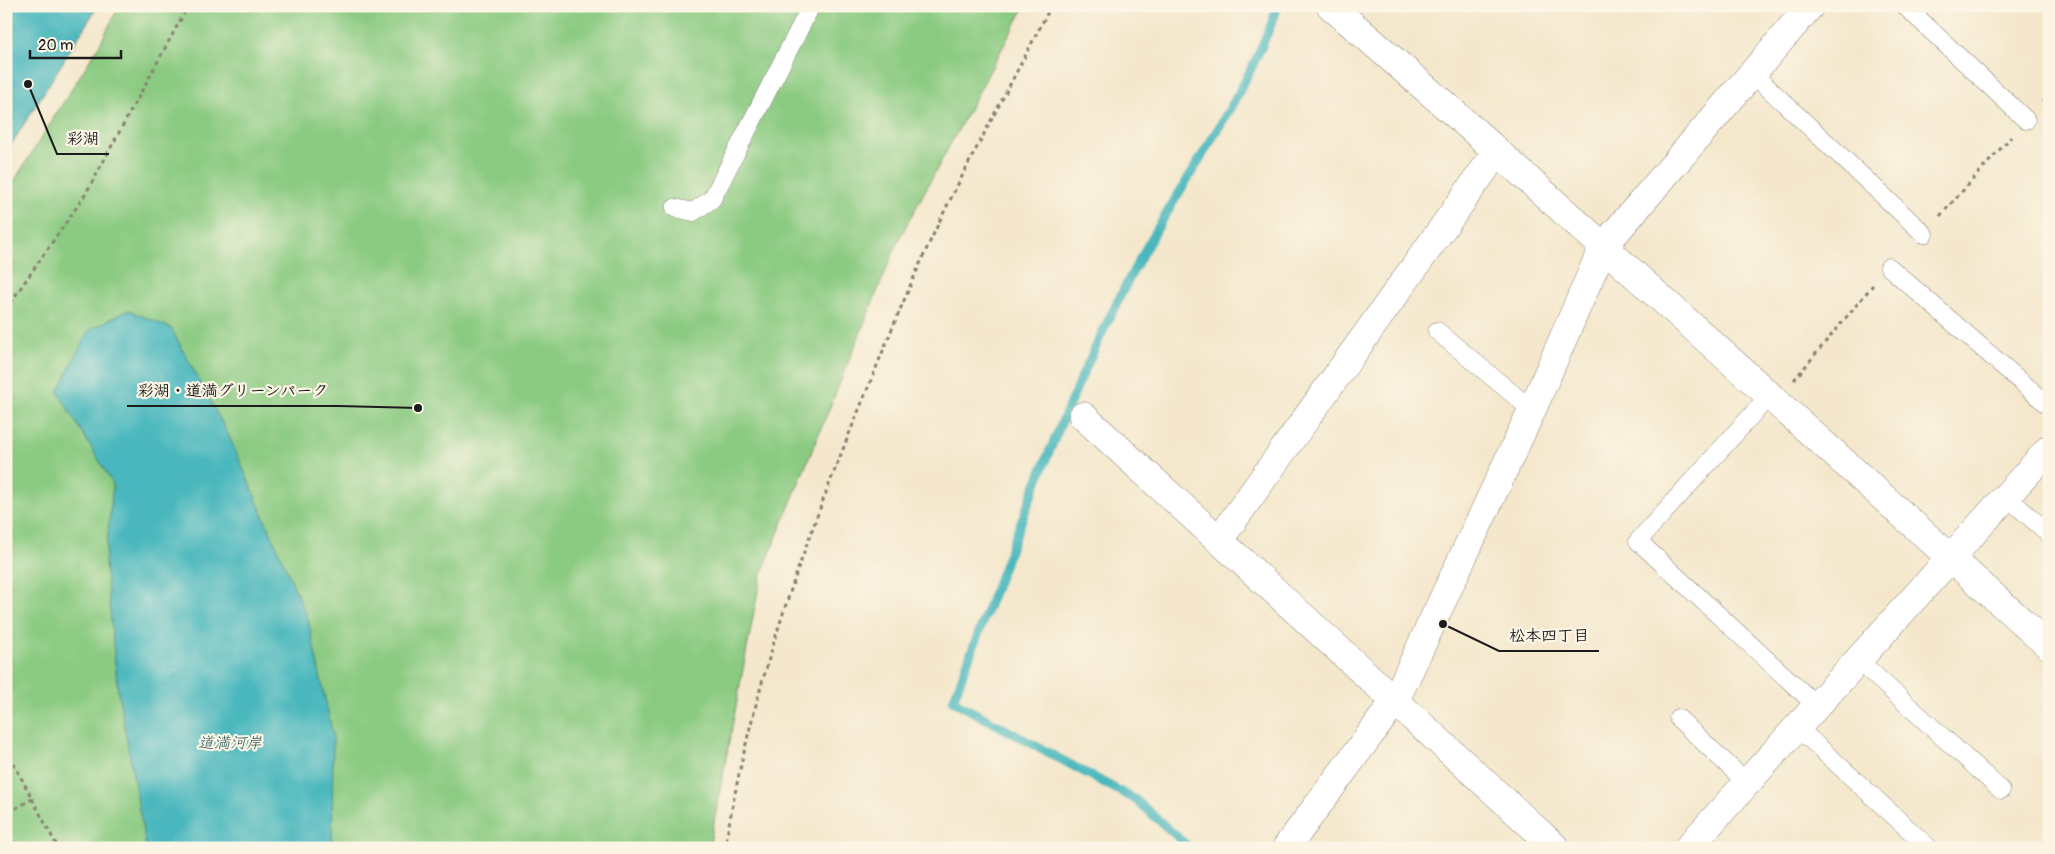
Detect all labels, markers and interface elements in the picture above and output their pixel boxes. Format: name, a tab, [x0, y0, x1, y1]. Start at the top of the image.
scale bar	[30, 28, 121, 60]
text: 20 m	[38, 36, 73, 55]
callout: 彩湖	[57, 123, 109, 154]
text: 彩湖	[67, 129, 99, 149]
callout: 彩湖・道満グリーンパーク	[127, 375, 339, 406]
text: 彩湖・道満グリーンパーク	[138, 381, 328, 401]
callout: 松本四丁目	[1499, 620, 1599, 651]
text: 松本四丁目	[1509, 626, 1589, 646]
water label: 道満河岸	[198, 733, 262, 753]

